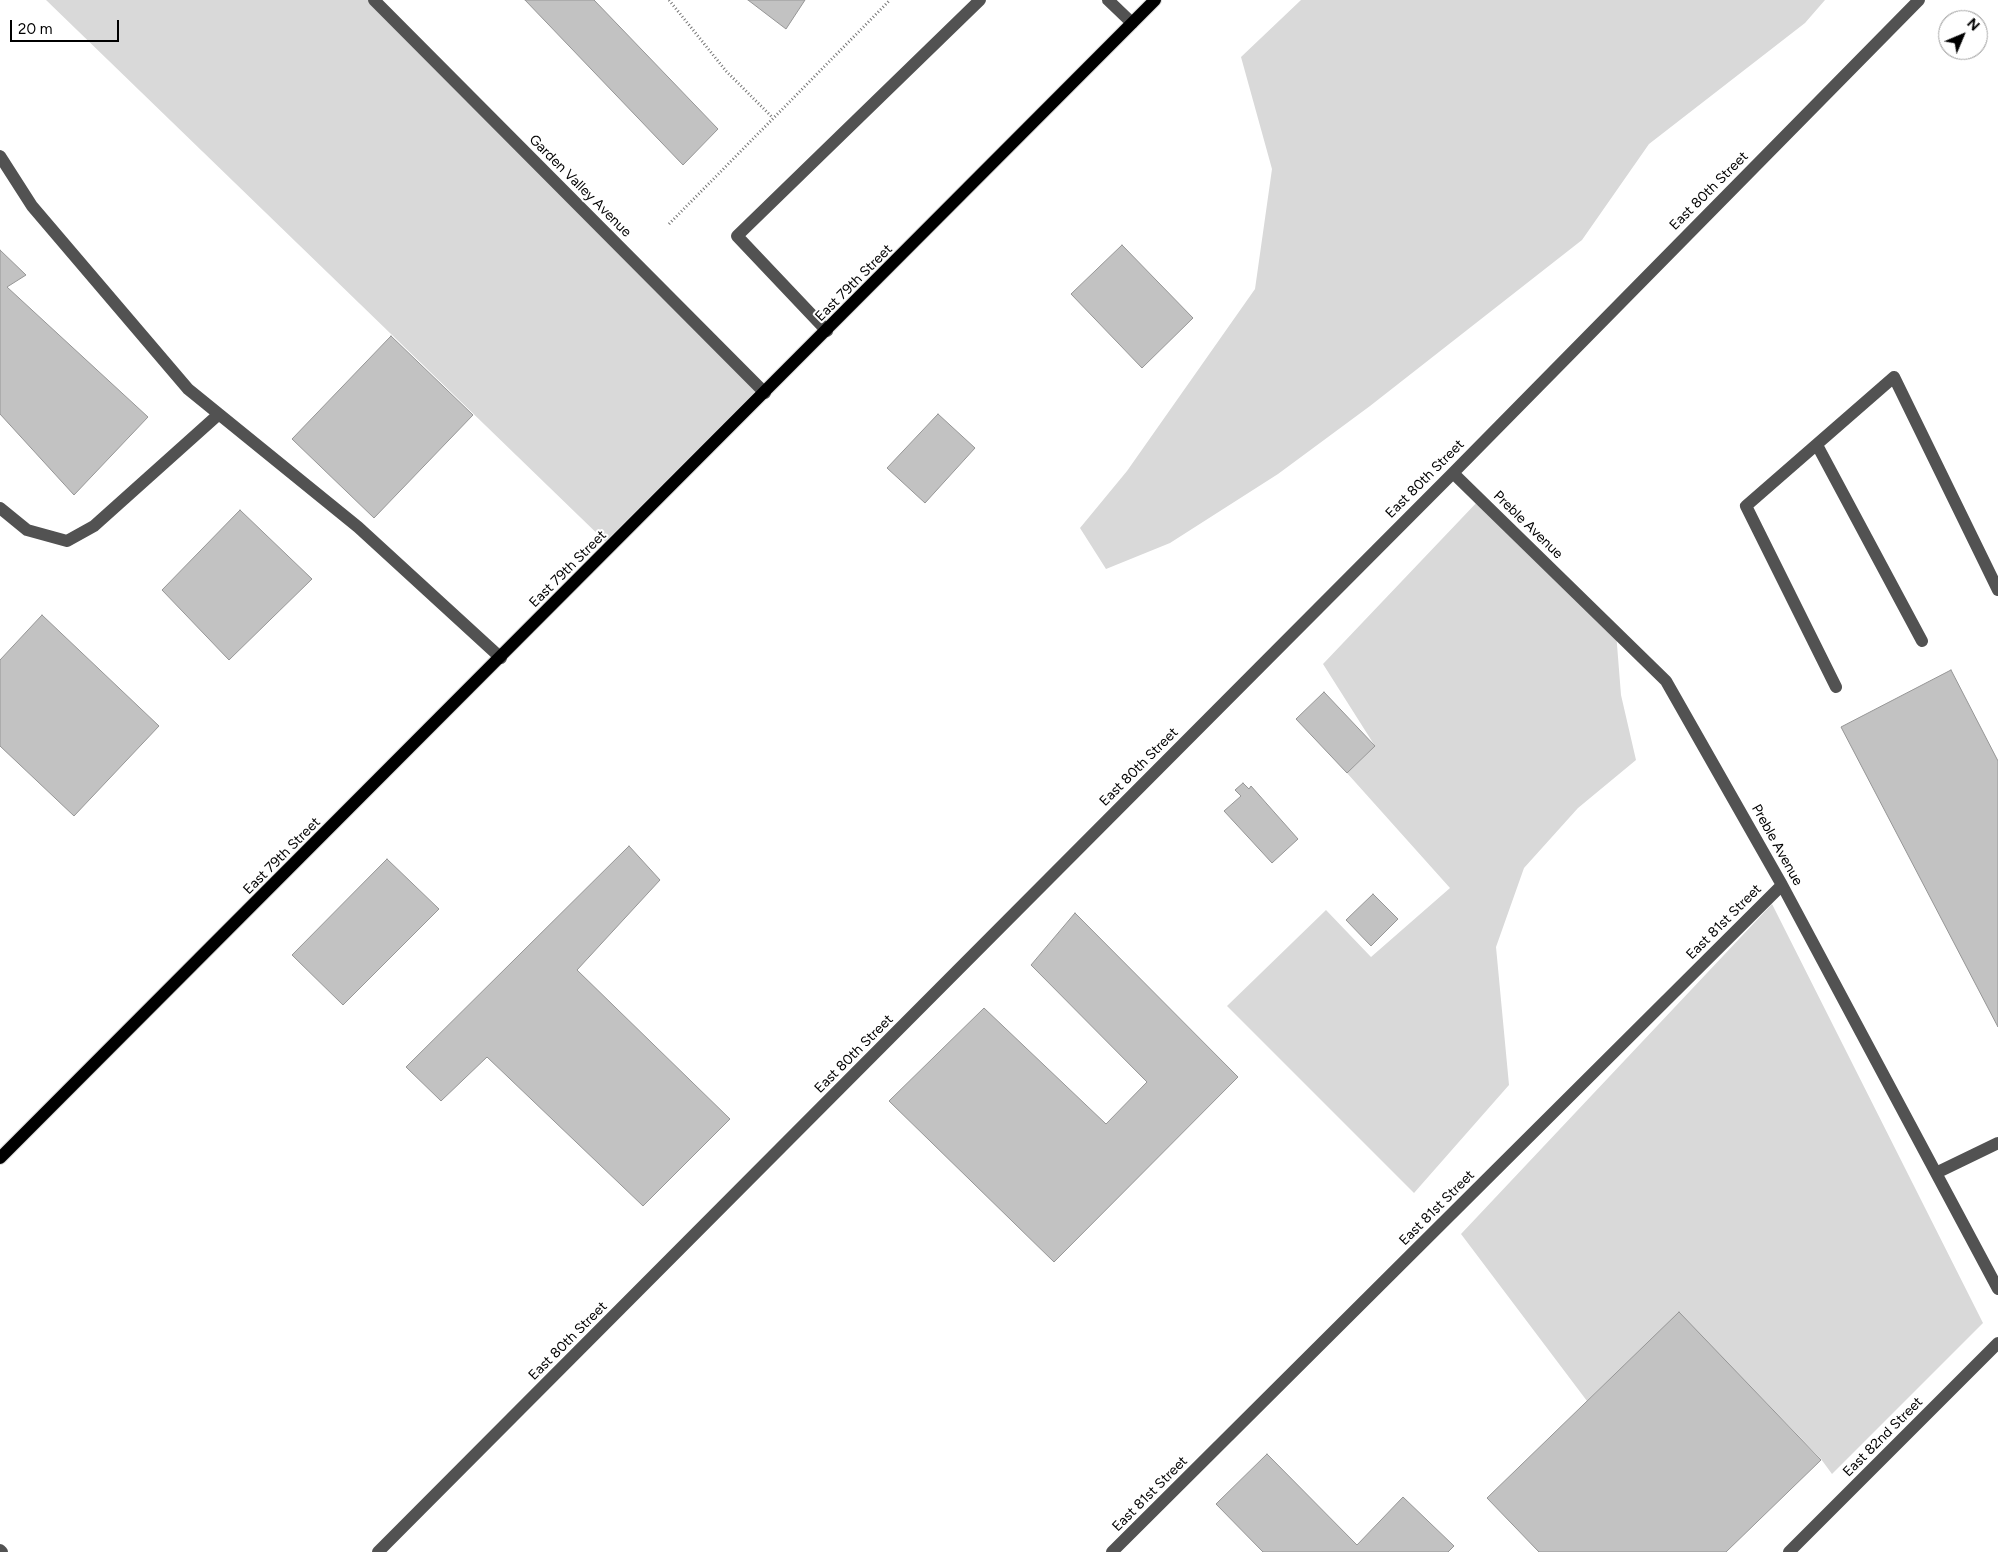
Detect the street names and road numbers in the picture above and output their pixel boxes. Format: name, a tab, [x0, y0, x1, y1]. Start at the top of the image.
street label: Garden Valley Avenue	[525, 131, 635, 241]
street label: East 80th Street	[1666, 148, 1752, 234]
street label: East 79th Street	[812, 241, 896, 325]
street label: East 80th Street	[1382, 436, 1468, 522]
street label: Preble Avenue	[1490, 488, 1566, 562]
street label: East 79th Street	[526, 527, 610, 611]
street label: East 80th Street	[1096, 724, 1182, 810]
street label: Preble Avenue	[1748, 802, 1806, 888]
street label: East 79th Street	[240, 814, 324, 898]
street label: East 81st Street	[1683, 881, 1765, 963]
street label: East 80th Street	[811, 1011, 897, 1097]
street label: East 81st Street	[1396, 1167, 1478, 1249]
street label: East 80th Street	[525, 1298, 611, 1384]
street label: East 82nd Street	[1840, 1394, 1926, 1480]
street label: East 81st Street	[1109, 1453, 1191, 1535]

